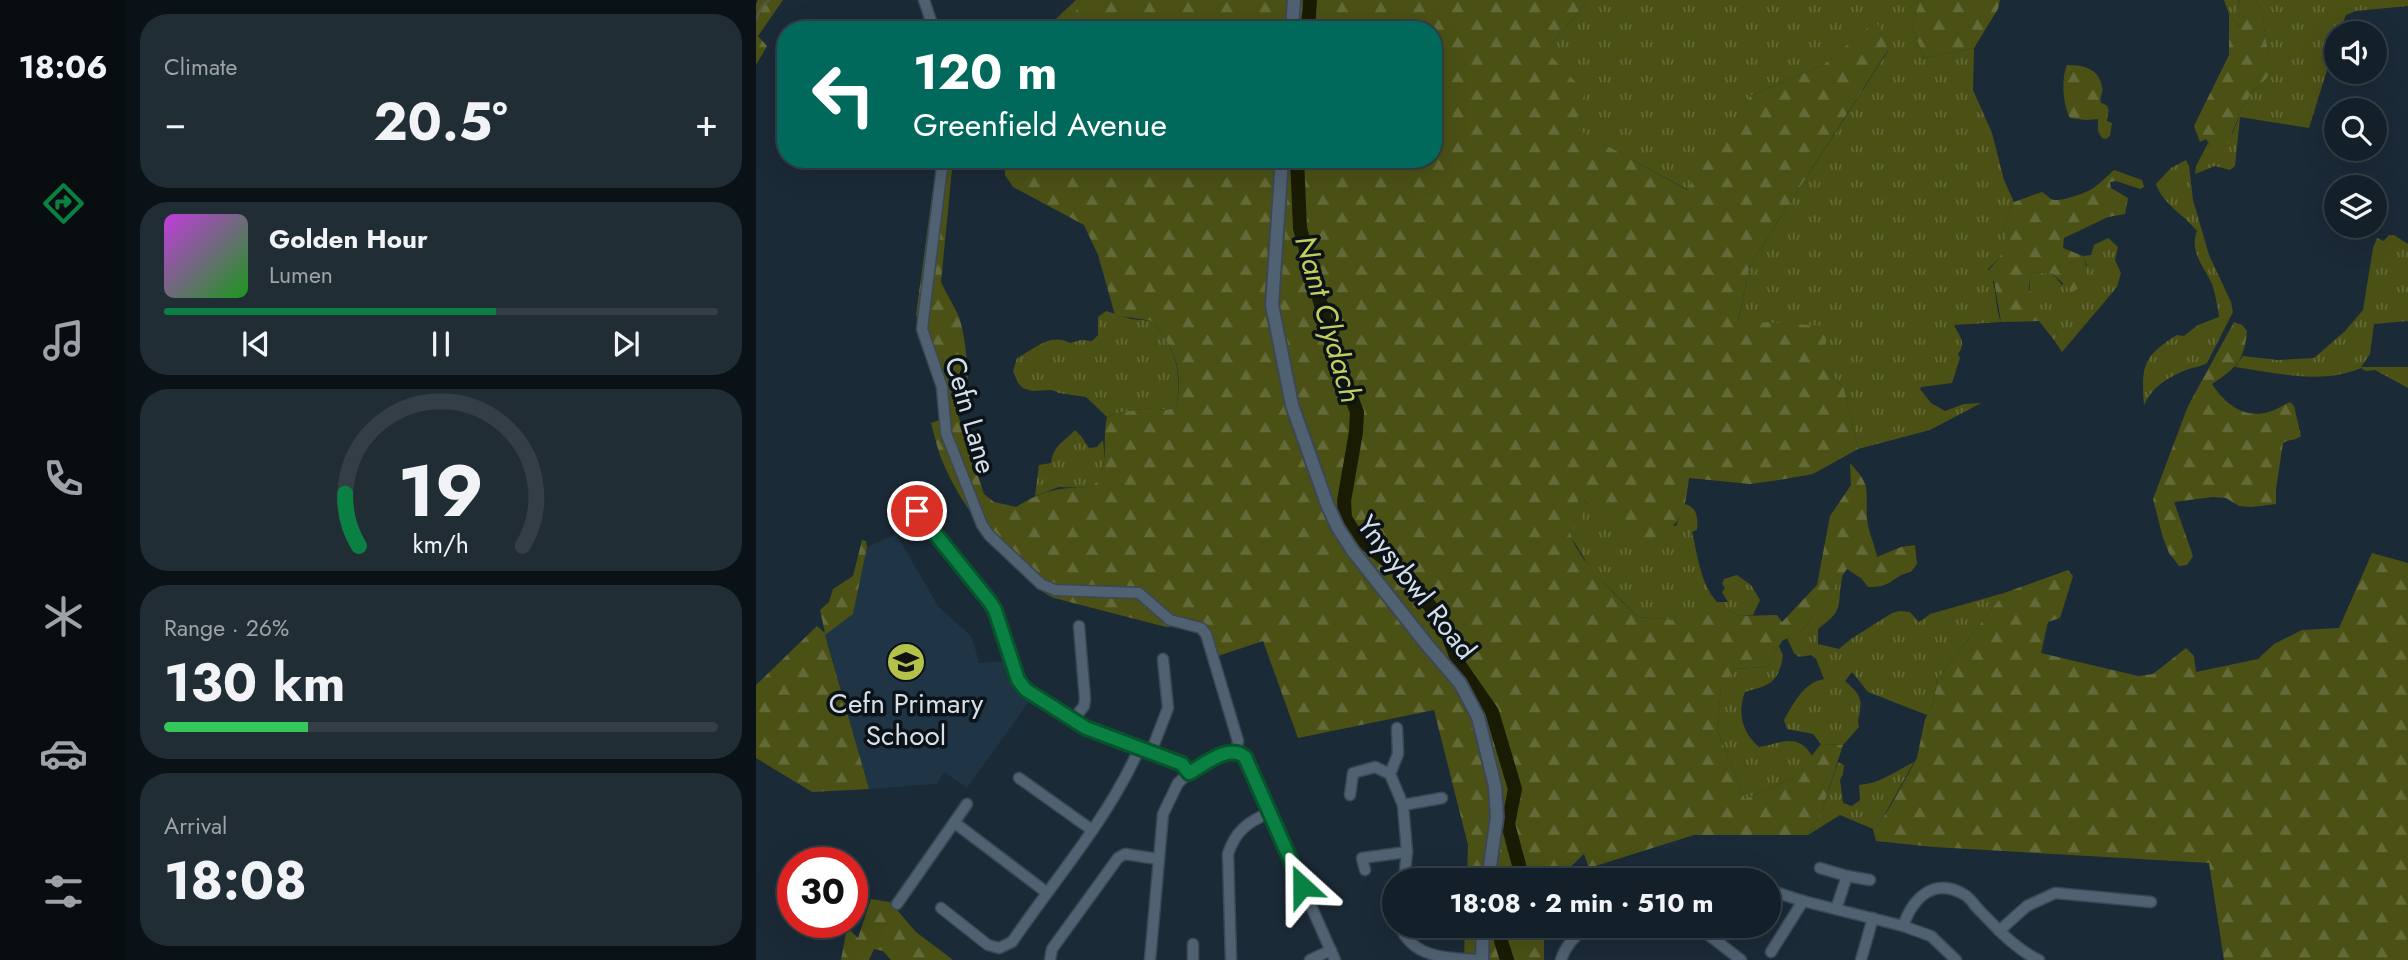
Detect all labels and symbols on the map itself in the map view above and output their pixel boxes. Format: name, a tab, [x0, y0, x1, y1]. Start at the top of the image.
water label: Nant Clydach	[1284, 230, 1373, 408]
street label: Cefn Lane	[934, 352, 1007, 478]
pin	[887, 481, 947, 541]
street label: Ynysybwl Road	[1347, 506, 1486, 668]
school or university icon: Cefn Primary School	[885, 641, 927, 683]
place label: Cefn Primary School	[829, 683, 984, 756]
speed limit sign: 30	[777, 847, 868, 938]
position arrow	[1265, 849, 1339, 923]

